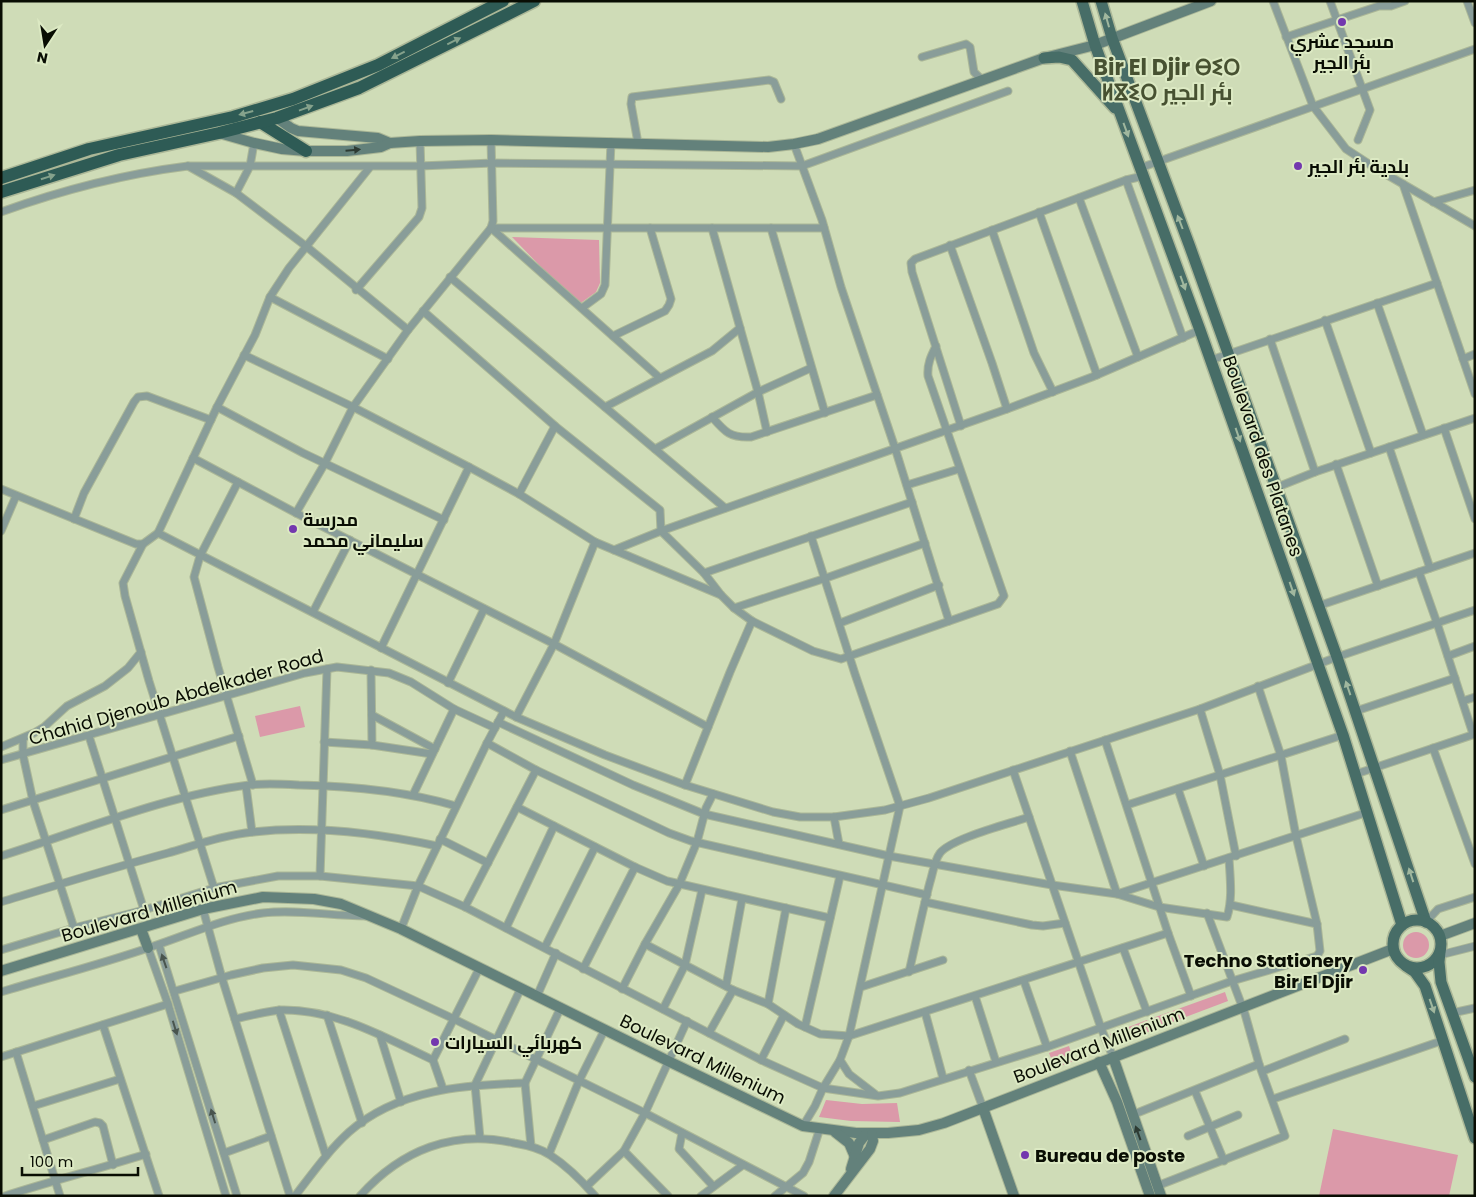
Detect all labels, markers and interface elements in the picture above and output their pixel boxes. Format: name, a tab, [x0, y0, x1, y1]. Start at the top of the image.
one-way arrow	[1103, 12, 1111, 27]
marker: مسجد عشري بئر الجير	[1336, 16, 1348, 28]
north arrow	[20, 20, 70, 70]
place label: مسجد عشري بئر الجير	[1290, 29, 1394, 75]
one-way arrow	[447, 37, 461, 45]
text: N	[35, 47, 50, 69]
one-way arrow	[391, 51, 405, 59]
district label: Bir El Djir ⴱⵉⵔ ⵍⴵⵉⵔ بئر الجير	[1094, 52, 1240, 108]
one-way arrow	[298, 103, 313, 111]
one-way arrow	[239, 109, 254, 117]
one-way arrow	[1122, 123, 1130, 138]
one-way arrow	[345, 146, 361, 154]
place label: بلدية بئر الجير	[1307, 154, 1409, 179]
marker: بلدية بئر الجير	[1292, 160, 1304, 172]
one-way arrow	[40, 172, 55, 180]
one-way arrow	[1176, 215, 1184, 229]
one-way arrow	[1180, 275, 1187, 290]
street label: Boulevard des Platanes	[1217, 352, 1309, 560]
one-way arrow	[1235, 428, 1242, 443]
place label: مدرسة سليماني محمد	[303, 507, 424, 556]
marker: مدرسة سليماني محمد	[287, 523, 299, 535]
one-way arrow	[1289, 581, 1296, 596]
street label: Chahid Djenoub Abdelkader Road	[26, 643, 326, 751]
one-way arrow	[1344, 680, 1352, 695]
one-way arrow	[1406, 868, 1414, 883]
street label: Boulevard Millenium	[58, 874, 240, 948]
place label: Techno Stationery Bir El Djir	[1184, 948, 1354, 994]
one-way arrow	[160, 953, 167, 968]
marker: Techno Stationery Bir El Djir	[1357, 964, 1369, 976]
one-way arrow	[1429, 998, 1436, 1013]
street label: Boulevard Millenium	[1010, 1001, 1188, 1089]
street label: Boulevard Millenium	[616, 1008, 790, 1110]
one-way arrow	[171, 1020, 179, 1035]
place label: كهربائي السيارات	[445, 1030, 582, 1058]
marker: كهربائي السيارات	[429, 1036, 441, 1048]
one-way arrow	[208, 1108, 216, 1123]
one-way arrow	[1134, 1126, 1141, 1141]
place label: Bureau de poste	[1035, 1143, 1185, 1168]
scale bar	[22, 1144, 139, 1176]
marker: Bureau de poste	[1019, 1149, 1031, 1161]
text: 100 m	[30, 1151, 73, 1172]

